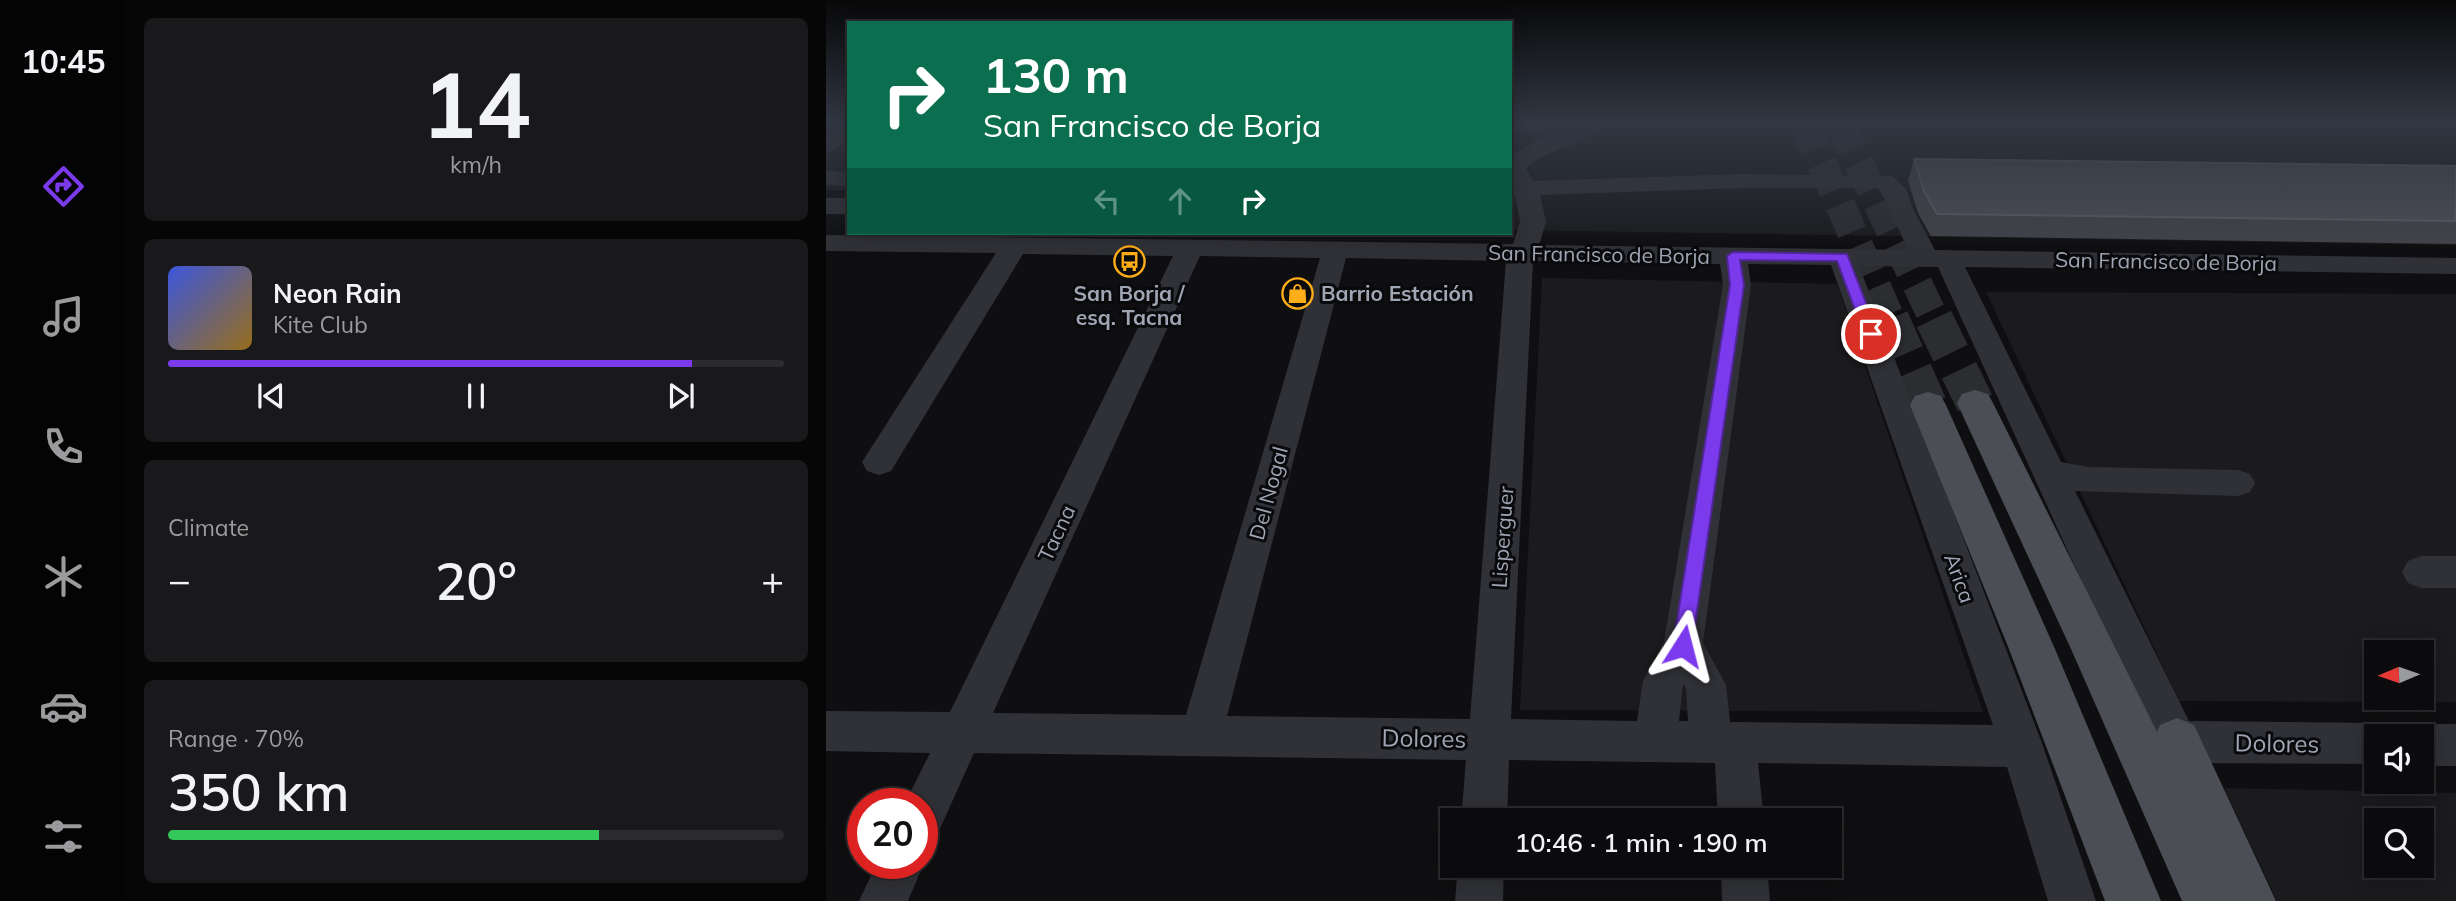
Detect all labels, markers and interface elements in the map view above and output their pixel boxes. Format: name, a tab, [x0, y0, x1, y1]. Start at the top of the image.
text: 10:45	[21, 41, 105, 81]
text: 130 m	[983, 44, 1129, 105]
text: 14	[421, 47, 531, 161]
icon: right	[868, 49, 959, 140]
text: San Francisco de Borja	[983, 105, 1321, 145]
text: km/h	[450, 150, 502, 179]
icon: directions	[39, 162, 88, 211]
icon: left	[1088, 182, 1126, 220]
icon: ahead	[1161, 182, 1199, 220]
icon: right	[1234, 182, 1272, 220]
street label: San Francisco de Borja	[1488, 239, 1710, 269]
bus stop icon: San Borja / esq. Tacna	[1112, 244, 1146, 278]
street label: San Francisco de Borja	[2055, 246, 2277, 276]
shop icon: Barrio Estación	[1281, 276, 1315, 310]
text: Neon Rain	[273, 277, 402, 310]
place label: San Borja / esq. Tacna	[1073, 280, 1186, 330]
place label: Barrio Estación	[1321, 280, 1474, 306]
icon: music	[39, 292, 88, 341]
pin	[1841, 304, 1901, 364]
text: Kite Club	[273, 310, 368, 339]
icon: arrive	[1852, 315, 1890, 353]
icon: previous	[252, 377, 290, 415]
icon: pause	[457, 377, 495, 415]
icon: next	[662, 377, 700, 415]
icon: phone	[39, 422, 88, 471]
street label: Del Nogal	[1243, 443, 1293, 543]
street label: Lisperguer	[1485, 485, 1519, 589]
street label: Tacna	[1032, 501, 1080, 565]
text: Climate	[168, 513, 249, 542]
text: 20°	[435, 548, 517, 613]
street label: Arica	[1939, 550, 1981, 606]
icon: climate	[39, 552, 88, 601]
text: −	[168, 556, 191, 604]
text: +	[761, 556, 784, 604]
position arrow	[1646, 609, 1720, 683]
north arrow	[2364, 640, 2434, 710]
map controls	[2364, 640, 2434, 878]
icon: car	[39, 682, 88, 731]
street label: Dolores	[1381, 722, 1467, 754]
text: Range · 70%	[168, 724, 304, 753]
button: sound	[2364, 724, 2434, 794]
street label: Dolores	[2234, 727, 2320, 759]
text: 350 km	[168, 759, 349, 824]
speed limit sign: 20	[847, 788, 938, 879]
button: search	[2364, 808, 2434, 878]
icon: filters	[39, 812, 88, 861]
text: 10:46 · 1 min · 190 m	[1514, 826, 1768, 859]

